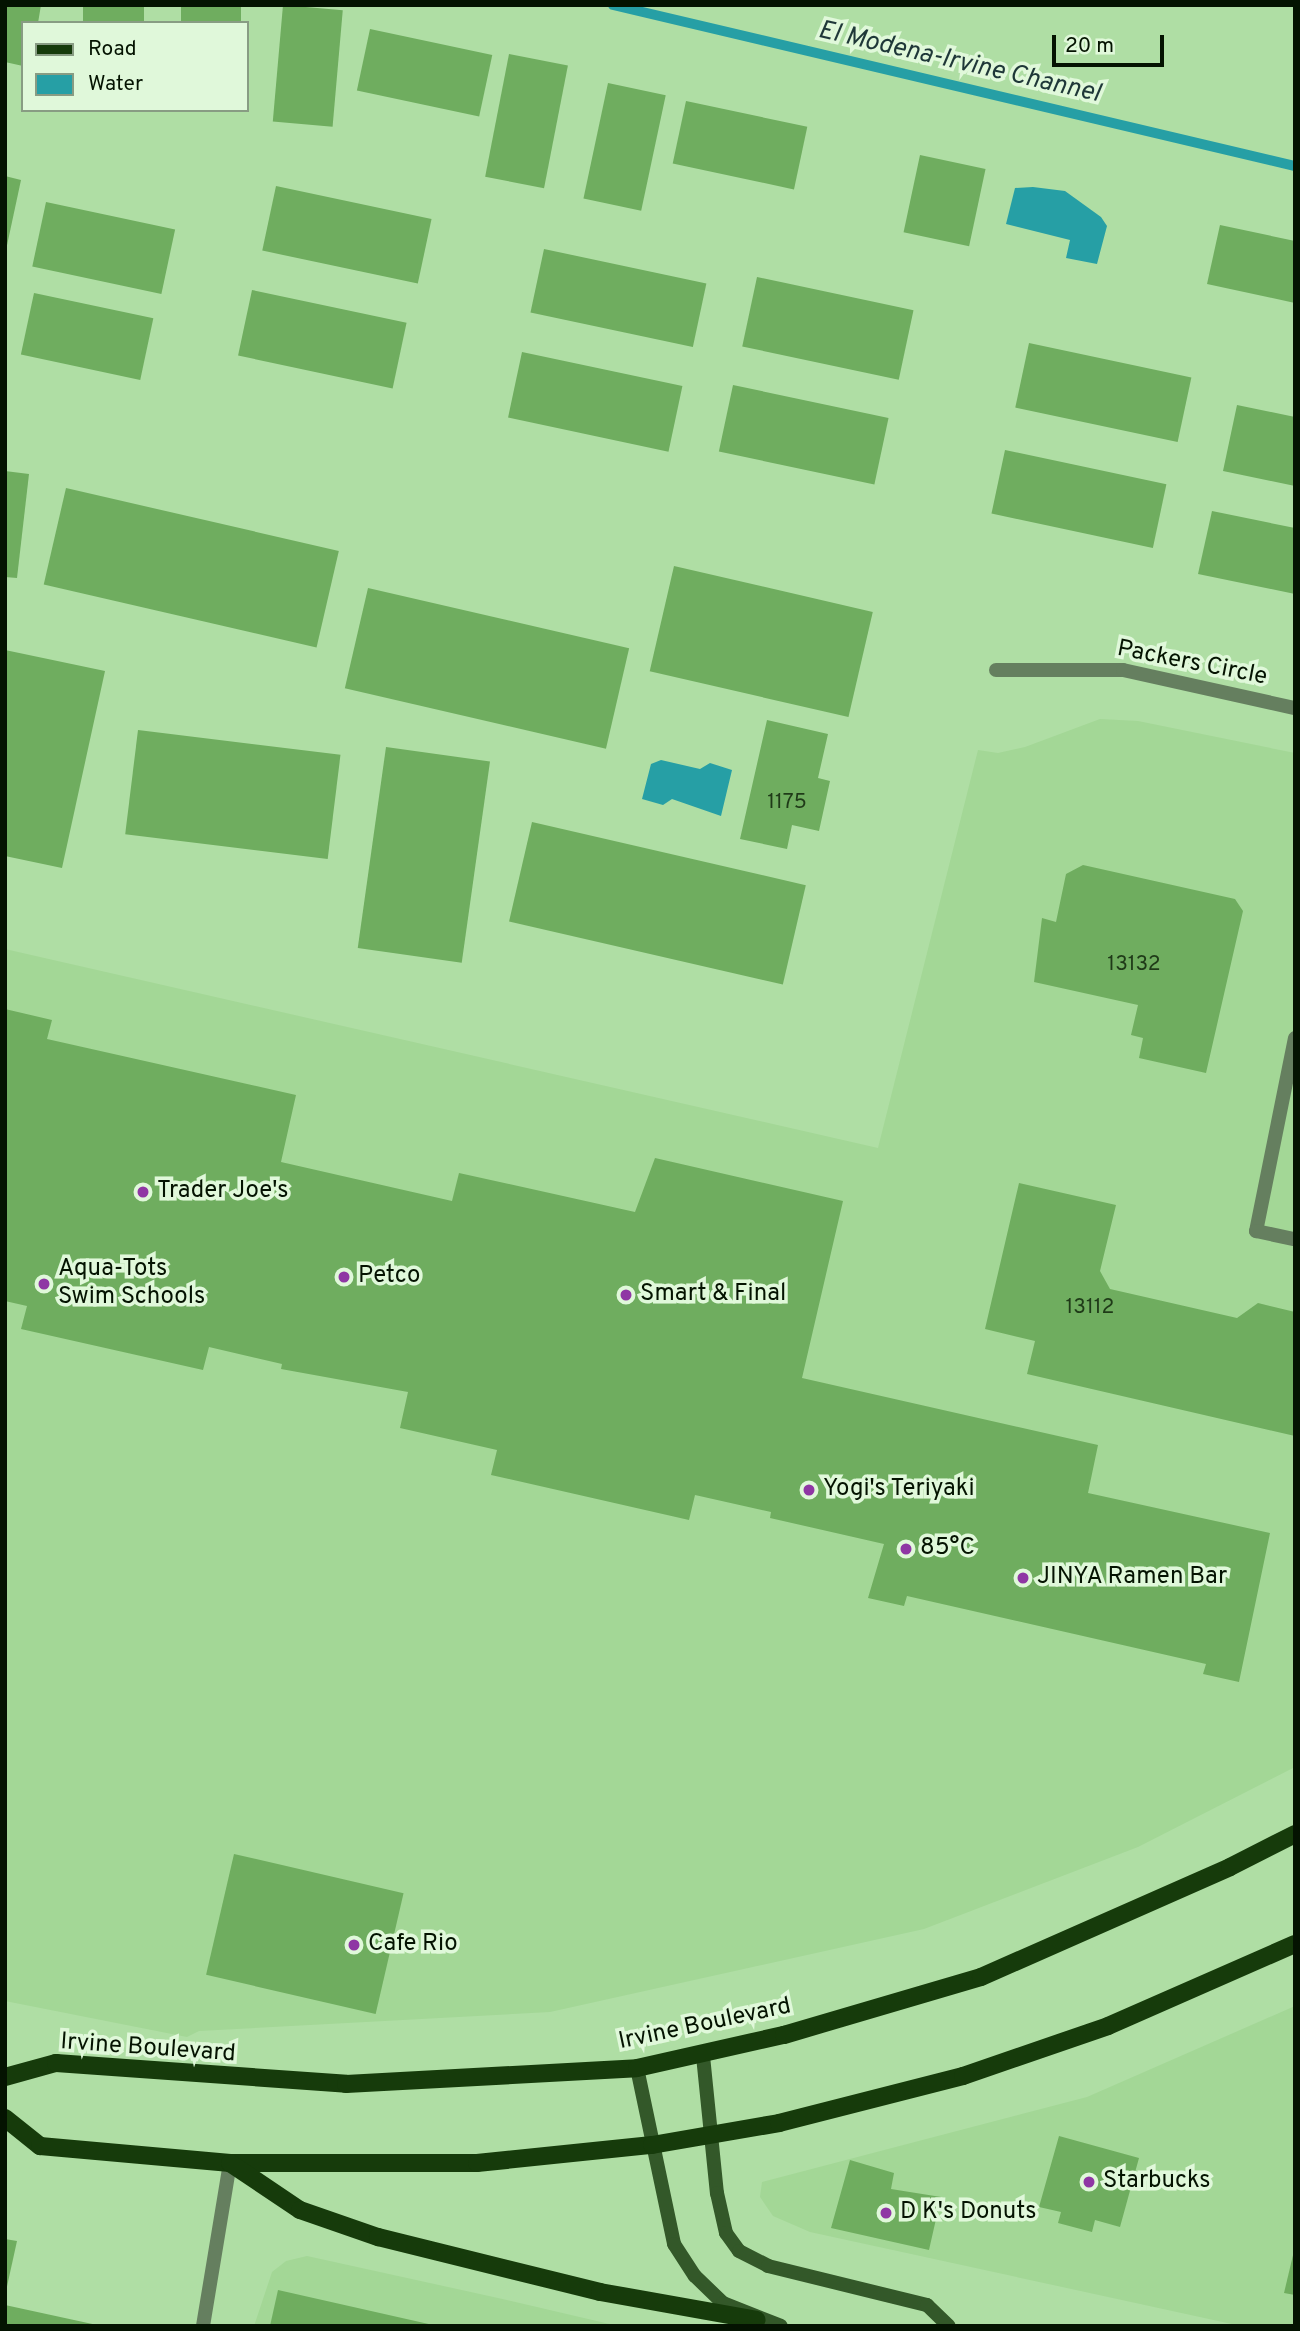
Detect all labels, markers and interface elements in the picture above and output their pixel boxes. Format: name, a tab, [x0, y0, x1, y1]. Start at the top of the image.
water label: El Modena-Irvine Channel	[815, 15, 1103, 111]
legend	[21, 21, 248, 112]
scale bar	[1055, 21, 1167, 65]
text: 20 m	[1065, 33, 1114, 60]
text: Road	[88, 36, 137, 63]
text: Water	[88, 71, 143, 98]
street label: Packers Circle	[1114, 635, 1270, 693]
house number: 1175	[767, 790, 807, 816]
house number: 13132	[1107, 952, 1161, 978]
place label: Trader Joe's	[157, 1178, 289, 1206]
marker: Trader Joe's	[135, 1184, 151, 1200]
place label: Aqua-Tots Swim Schools	[58, 1256, 205, 1312]
place label: Petco	[358, 1263, 420, 1291]
marker: Petco	[336, 1269, 352, 1285]
marker: Aqua-Tots Swim Schools	[36, 1276, 52, 1292]
place label: Smart & Final	[640, 1281, 786, 1309]
marker: Smart & Final	[618, 1287, 634, 1303]
house number: 13112	[1066, 1295, 1114, 1321]
place label: Yogi's Teriyaki	[823, 1476, 975, 1504]
marker: Yogi's Teriyaki	[801, 1482, 817, 1498]
place label: 85°C	[920, 1535, 975, 1563]
marker: 85°C	[898, 1541, 914, 1557]
place label: JINYA Ramen Bar	[1037, 1564, 1228, 1592]
marker: JINYA Ramen Bar	[1015, 1570, 1031, 1586]
place label: Cafe Rio	[368, 1931, 458, 1959]
marker: Cafe Rio	[346, 1937, 362, 1953]
street label: Irvine Boulevard	[616, 1993, 794, 2057]
street label: Irvine Boulevard	[59, 2029, 237, 2069]
place label: Starbucks	[1103, 2168, 1211, 2196]
marker: Starbucks	[1081, 2174, 1097, 2190]
place label: D K's Donuts	[900, 2199, 1036, 2227]
marker: D K's Donuts	[878, 2205, 894, 2221]

